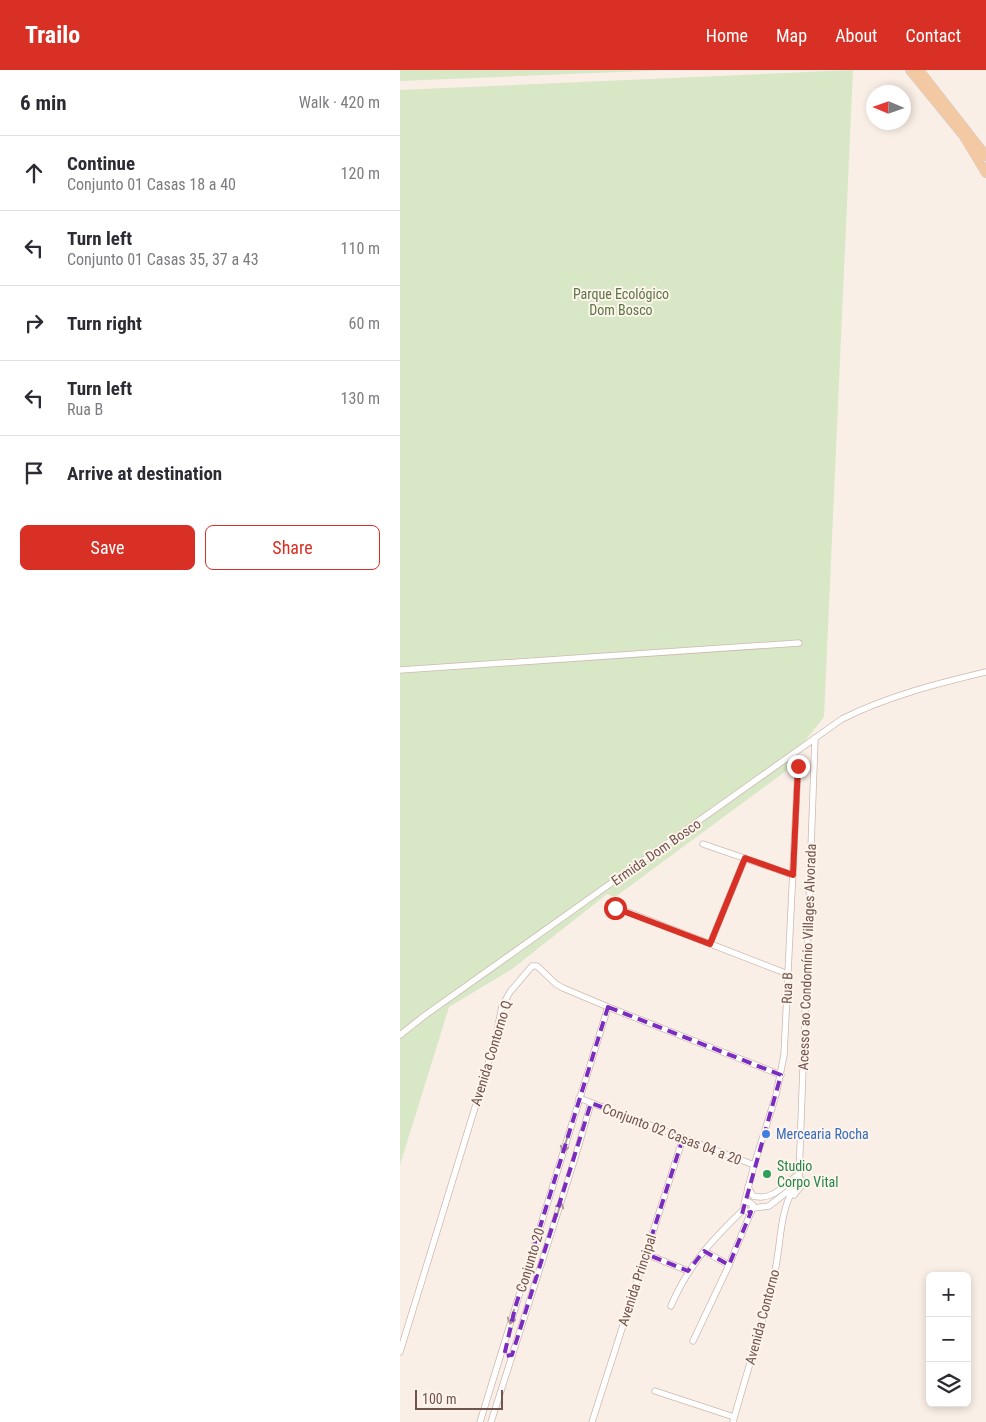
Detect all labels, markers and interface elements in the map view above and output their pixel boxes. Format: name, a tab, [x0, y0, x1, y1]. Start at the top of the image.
text: Trailo	[25, 21, 80, 49]
text: Home	[706, 25, 748, 46]
text: Map	[776, 25, 807, 46]
text: About	[835, 25, 877, 46]
text: Contact	[905, 25, 961, 46]
north arrow	[866, 85, 911, 130]
text: 6 min	[20, 91, 67, 115]
text: Walk · 420 m	[299, 93, 380, 112]
text: Continue	[67, 152, 135, 175]
icon: ahead	[20, 159, 48, 187]
text: 120 m	[341, 164, 380, 183]
text: Conjunto 01 Casas 18 a 40	[67, 175, 236, 194]
text: Turn left	[67, 227, 132, 250]
icon: left	[20, 234, 48, 262]
text: 110 m	[341, 239, 380, 258]
text: Conjunto 01 Casas 35, 37 a 43	[67, 250, 259, 269]
park label: Parque Ecológico Dom Bosco	[573, 286, 669, 318]
icon: right	[20, 309, 48, 337]
text: Turn right	[67, 312, 142, 335]
text: 60 m	[348, 314, 380, 333]
text: Turn left	[67, 377, 132, 400]
icon: left	[20, 384, 48, 412]
text: 130 m	[341, 389, 380, 408]
text: Rua B	[67, 400, 103, 419]
icon: arrive	[20, 459, 48, 487]
text: Arrive at destination	[67, 462, 222, 485]
button: Save	[20, 525, 195, 570]
button: Share	[205, 525, 380, 570]
route end	[787, 755, 810, 778]
street label: Ermida Dom Bosco	[608, 815, 704, 889]
street label: Acesso ao Condomínio Villages Alvorada	[795, 843, 819, 1071]
route start	[604, 897, 627, 920]
street label: Rua B	[778, 972, 796, 1004]
street label: Avenida Contorno Q	[467, 998, 515, 1108]
street label: Conjunto 02 Casas 04 a 20	[600, 1100, 744, 1168]
place label: Mercearia Rocha	[776, 1126, 869, 1142]
marker: Mercearia Rocha	[760, 1128, 772, 1140]
one-way arrow	[560, 1137, 569, 1152]
place label: Studio Corpo Vital	[777, 1158, 839, 1190]
marker: Studio Corpo Vital	[761, 1168, 773, 1180]
one-way arrow	[555, 1201, 565, 1217]
street label: Conjunto 20	[513, 1226, 547, 1294]
street label: Avenida Principal	[615, 1232, 659, 1328]
street label: Avenida Contorno	[742, 1268, 782, 1366]
map controls	[926, 1272, 971, 1407]
button: +	[926, 1272, 971, 1317]
one-way arrow	[507, 1309, 517, 1325]
button: −	[926, 1317, 971, 1362]
button: layers	[926, 1362, 971, 1407]
scale bar	[415, 1387, 502, 1410]
text: 100 m	[422, 1391, 457, 1407]

